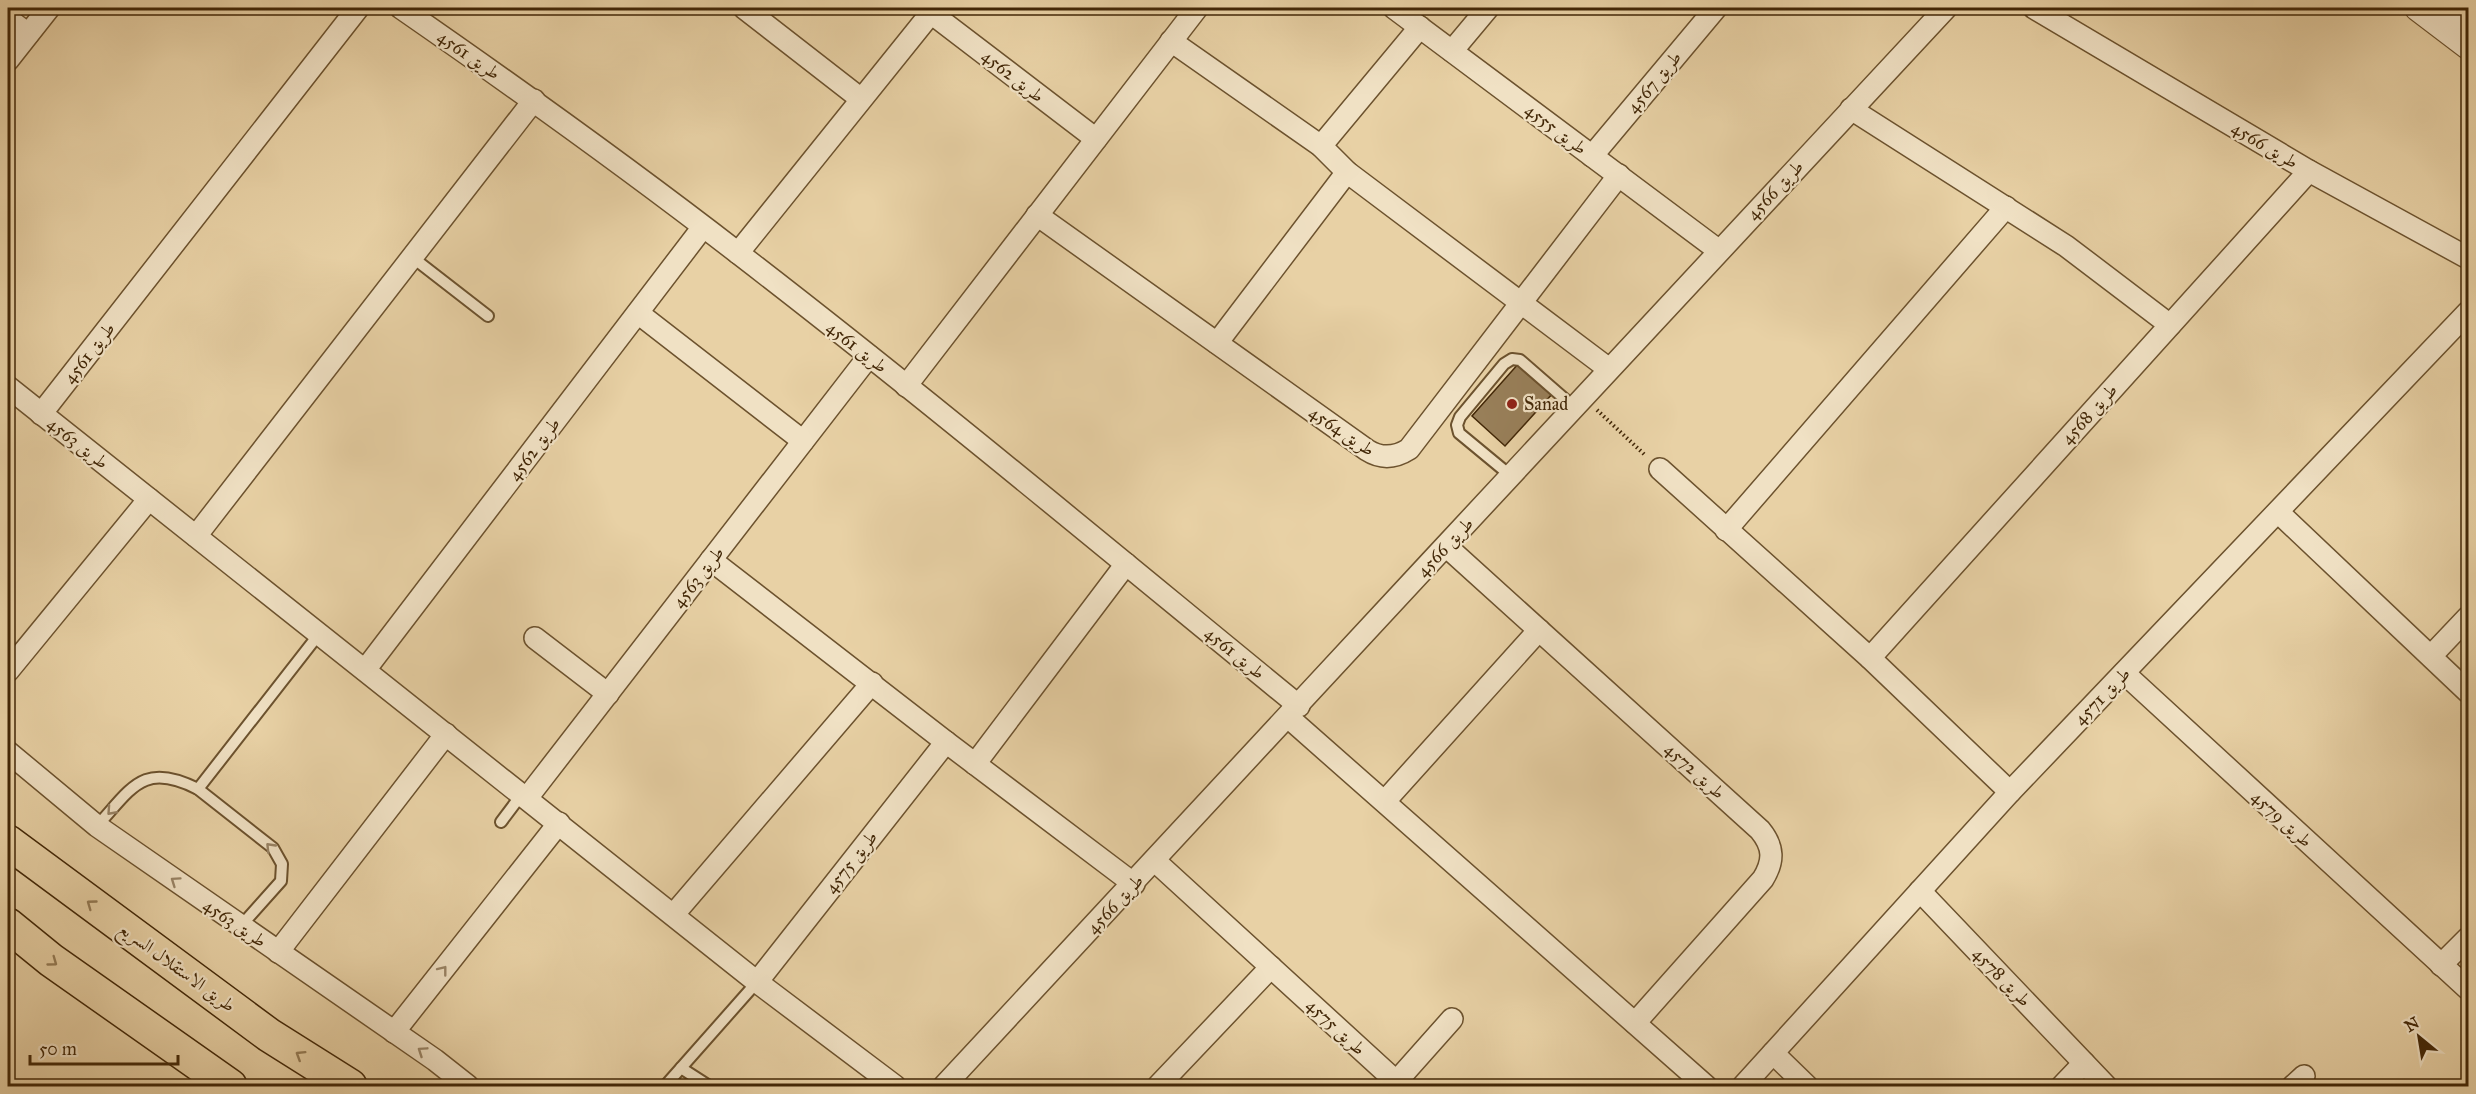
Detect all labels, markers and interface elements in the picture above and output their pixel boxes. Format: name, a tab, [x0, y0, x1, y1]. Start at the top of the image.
street label: طريق 4561	[433, 25, 505, 85]
street label: طريق 4562	[977, 45, 1049, 108]
street label: طريق 4567	[1622, 47, 1687, 118]
street label: طريق 4555	[1520, 99, 1591, 160]
street label: طريق 4566	[2227, 117, 2302, 174]
street label: طريق 4566	[1742, 156, 1809, 225]
street label: طريق 4561	[821, 316, 892, 378]
street label: طريق 4561	[58, 318, 120, 389]
street label: طريق 4568	[2056, 379, 2123, 450]
place label: Sanad	[1524, 393, 1568, 415]
marker: Sanad	[1505, 397, 1519, 411]
street label: طريق 4564	[1304, 401, 1379, 462]
street label: طريق 4563	[42, 412, 113, 475]
street label: طريق 4562	[503, 413, 566, 486]
street label: طريق 4566	[1412, 513, 1479, 582]
street label: طريق 4563	[667, 542, 730, 613]
street label: طريق 4561	[1200, 622, 1270, 685]
street label: طريق 4571	[2069, 662, 2136, 730]
street label: طريق 4572	[1660, 738, 1730, 805]
street label: طريق 4579	[2246, 786, 2317, 853]
one-way arrow	[107, 804, 118, 814]
street label: طريق 4575	[820, 826, 883, 898]
one-way arrow	[266, 843, 276, 854]
street label: طريق 4566	[1082, 870, 1149, 939]
one-way arrow	[170, 877, 181, 888]
street label: طريق 4563	[199, 894, 271, 953]
one-way arrow	[87, 900, 98, 911]
street label: طريق الاستقلال السريع	[111, 917, 240, 1021]
street label: طريق 4578	[1968, 943, 2036, 1012]
one-way arrow	[47, 954, 58, 965]
one-way arrow	[436, 965, 447, 976]
street label: طريق 4575	[1301, 994, 1370, 1061]
north arrow	[2389, 1007, 2449, 1067]
text: N	[2401, 1013, 2423, 1036]
scale bar	[30, 1028, 178, 1066]
text: 50 m	[39, 1038, 77, 1060]
one-way arrow	[418, 1047, 429, 1058]
one-way arrow	[296, 1051, 307, 1062]

